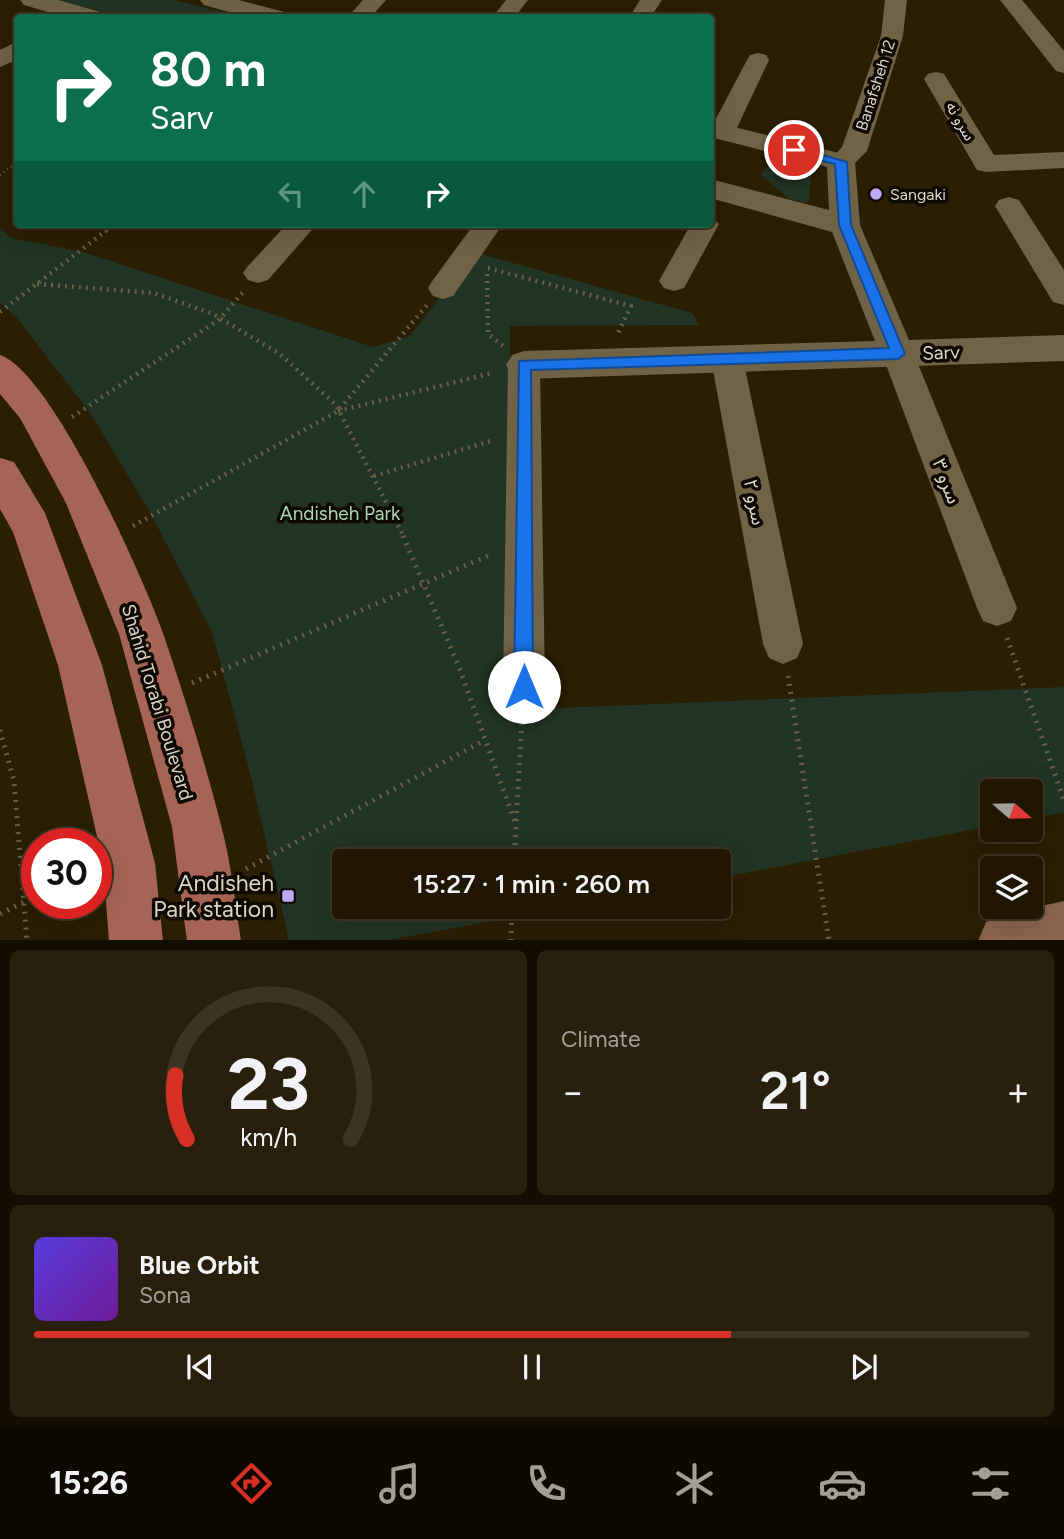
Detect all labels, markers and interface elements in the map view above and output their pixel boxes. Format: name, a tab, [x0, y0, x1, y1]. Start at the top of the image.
street label: Banafsheh 12	[852, 37, 899, 133]
text: 80 m	[150, 39, 266, 98]
icon: right	[35, 42, 126, 133]
street label: سرو نه	[942, 98, 979, 144]
text: Sarv	[150, 99, 213, 137]
pin	[764, 120, 824, 180]
icon: arrive	[775, 131, 813, 169]
icon: left	[272, 175, 310, 213]
icon: ahead	[345, 175, 383, 213]
icon: right	[418, 175, 456, 213]
place label: Sangaki	[890, 185, 946, 204]
marker: Sangaki	[868, 186, 884, 202]
street label: Sarv	[922, 340, 960, 365]
street label: سرو ۳	[927, 455, 966, 507]
street label: سرو ۲	[739, 477, 770, 527]
park label: Andisheh Park	[280, 502, 401, 525]
street label: Shahid Torabi Boulevard	[117, 601, 198, 803]
position arrow	[487, 650, 561, 724]
north arrow	[980, 779, 1043, 842]
map controls	[980, 779, 1043, 919]
speed limit sign: 30	[21, 828, 112, 919]
button: layers	[980, 856, 1043, 919]
text: 15:27 · 1 min · 260 m	[413, 868, 650, 900]
place label: Andisheh Park station	[153, 869, 274, 923]
marker: Andisheh Park station	[280, 888, 296, 904]
text: Climate	[561, 1025, 640, 1053]
text: 23	[227, 1040, 310, 1127]
text: 21°	[760, 1060, 831, 1122]
text: −	[561, 1069, 585, 1115]
text: +	[1006, 1069, 1030, 1115]
text: km/h	[240, 1121, 297, 1151]
text: Blue Orbit	[139, 1249, 260, 1281]
text: Sona	[139, 1281, 191, 1309]
icon: previous	[181, 1348, 219, 1386]
icon: pause	[513, 1348, 551, 1386]
icon: next	[845, 1348, 883, 1386]
icon: directions	[227, 1459, 276, 1508]
icon: music	[375, 1459, 424, 1508]
icon: phone	[522, 1459, 571, 1508]
icon: climate	[670, 1459, 719, 1508]
icon: car	[818, 1459, 867, 1508]
icon: filters	[966, 1459, 1015, 1508]
text: 15:26	[49, 1464, 128, 1502]

